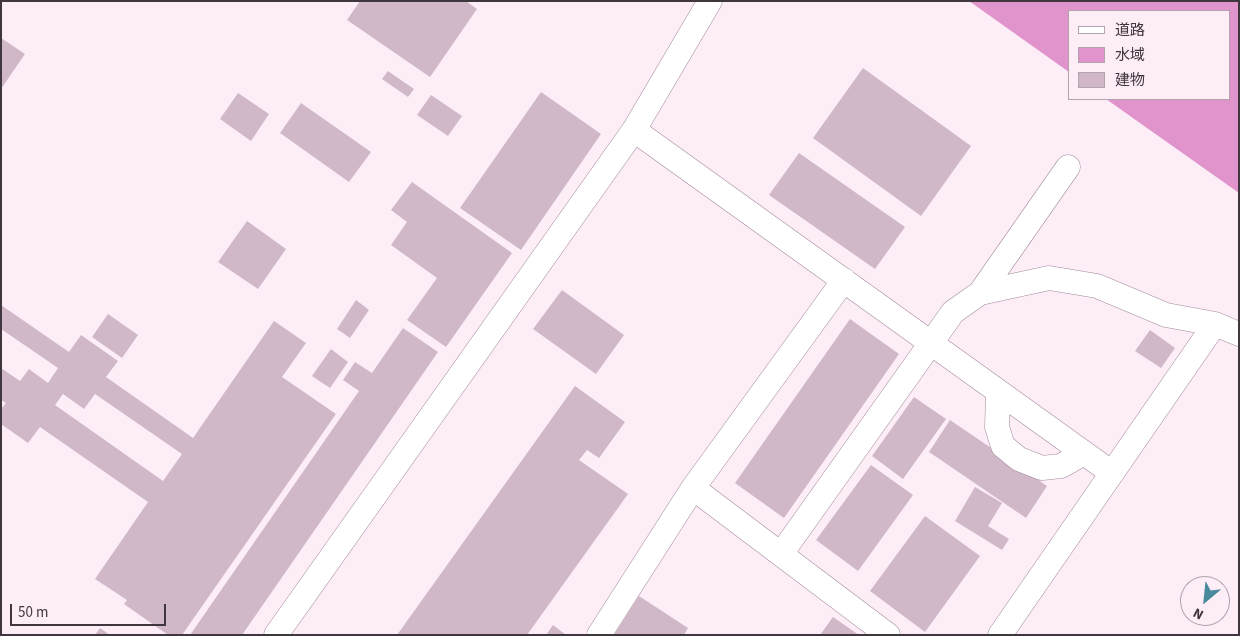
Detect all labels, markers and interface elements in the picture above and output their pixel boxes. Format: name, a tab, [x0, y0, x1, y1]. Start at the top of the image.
legend	[1068, 10, 1230, 100]
text: 道路	[1115, 20, 1145, 41]
text: 水域	[1115, 45, 1145, 66]
text: 建物	[1115, 70, 1145, 91]
north arrow	[1180, 576, 1230, 626]
scale bar	[12, 594, 169, 626]
text: 50 m	[18, 602, 48, 623]
text: N	[1190, 602, 1207, 624]

